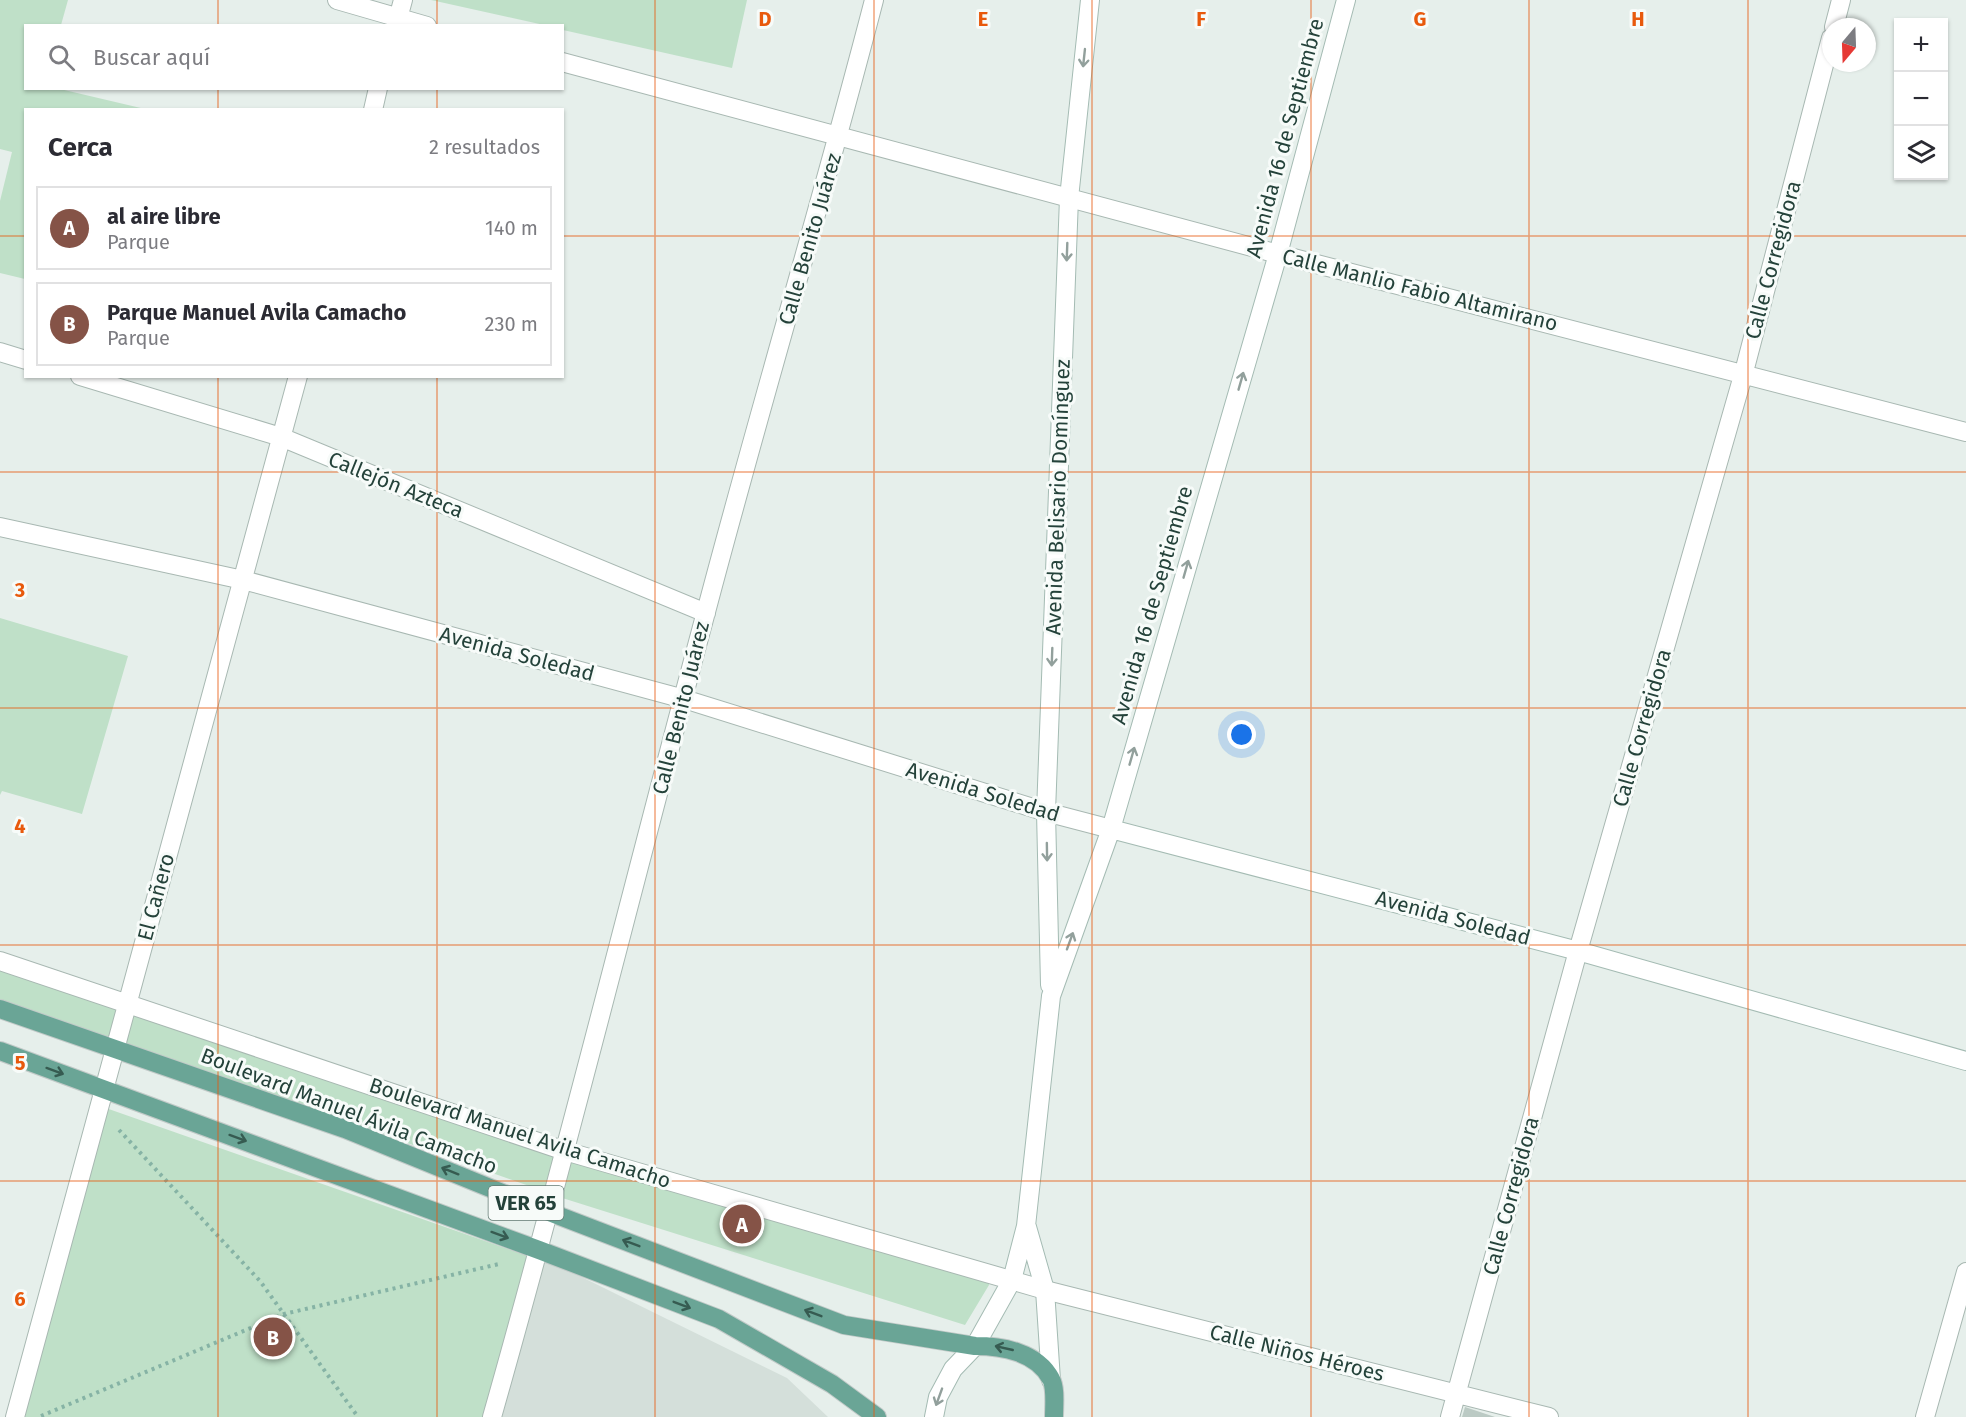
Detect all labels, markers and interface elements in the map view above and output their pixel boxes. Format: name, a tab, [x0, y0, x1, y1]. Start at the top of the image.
text: D	[758, 7, 772, 31]
text: E	[978, 7, 988, 31]
text: F	[1196, 7, 1206, 31]
text: G	[1414, 7, 1426, 31]
text: H	[1631, 7, 1645, 31]
street label: Avenida 16 de Septiembre	[1241, 16, 1329, 260]
north arrow	[1822, 18, 1876, 72]
map controls	[1894, 18, 1948, 180]
button: +	[1894, 18, 1948, 72]
search box	[24, 24, 564, 90]
icon: search	[45, 41, 78, 74]
text: Buscar aquí	[93, 44, 210, 71]
one-way arrow	[1078, 48, 1089, 68]
button: −	[1894, 72, 1948, 126]
button: layers	[1894, 126, 1948, 180]
text: Cerca	[48, 132, 113, 163]
text: 2 resultados	[429, 135, 540, 159]
street label: Calle Benito Juárez	[773, 150, 847, 328]
street label: Calle Corregidora	[1739, 178, 1807, 342]
text: al aire libre	[107, 203, 221, 230]
text: A	[64, 216, 75, 240]
text: 140 m	[485, 216, 538, 240]
text: Parque	[107, 230, 170, 254]
one-way arrow	[1061, 242, 1072, 262]
street label: Calle Manlio Fabio Altamirano	[1280, 243, 1560, 337]
text: Parque Manuel Avila Camacho	[107, 299, 406, 326]
text: B	[63, 312, 76, 336]
text: 230 m	[485, 312, 538, 336]
text: Parque	[107, 326, 170, 350]
street label: Avenida Belisario Domínguez	[1040, 359, 1076, 635]
one-way arrow	[1236, 372, 1247, 391]
street label: Callejón Azteca	[325, 446, 467, 524]
street label: Avenida 16 de Septiembre	[1106, 483, 1198, 727]
one-way arrow	[1181, 560, 1192, 579]
text: 3	[14, 578, 25, 602]
street label: Calle Benito Juárez	[647, 619, 715, 797]
street label: Avenida Soledad	[437, 621, 597, 687]
street label: Calle Corregidora	[1607, 646, 1677, 810]
one-way arrow	[1046, 647, 1057, 667]
your location	[1227, 720, 1256, 749]
one-way arrow	[1127, 747, 1138, 766]
street label: Avenida Soledad	[903, 756, 1063, 828]
text: 4	[14, 814, 26, 838]
one-way arrow	[1041, 841, 1053, 861]
street label: El Cañero	[132, 851, 180, 943]
street label: Avenida Soledad	[1373, 885, 1533, 951]
one-way arrow	[1066, 932, 1077, 951]
street label: Boulevard Manuel Ávila Camacho	[197, 1042, 501, 1180]
text: 5	[15, 1051, 26, 1075]
one-way arrow	[45, 1067, 64, 1078]
street label: Boulevard Manuel Avila Camacho	[366, 1072, 674, 1194]
street label: Calle Corregidora	[1477, 1114, 1545, 1278]
one-way arrow	[228, 1134, 247, 1145]
one-way arrow	[441, 1165, 459, 1176]
road number: VER 65	[488, 1186, 564, 1220]
pin: A	[722, 1202, 762, 1246]
one-way arrow	[490, 1230, 509, 1241]
one-way arrow	[622, 1237, 641, 1248]
text: 6	[14, 1287, 26, 1311]
one-way arrow	[672, 1300, 691, 1311]
one-way arrow	[804, 1307, 823, 1318]
pin: B	[254, 1314, 292, 1360]
street label: Calle Niños Héroes	[1207, 1319, 1387, 1387]
one-way arrow	[995, 1342, 1014, 1354]
one-way arrow	[933, 1387, 944, 1406]

